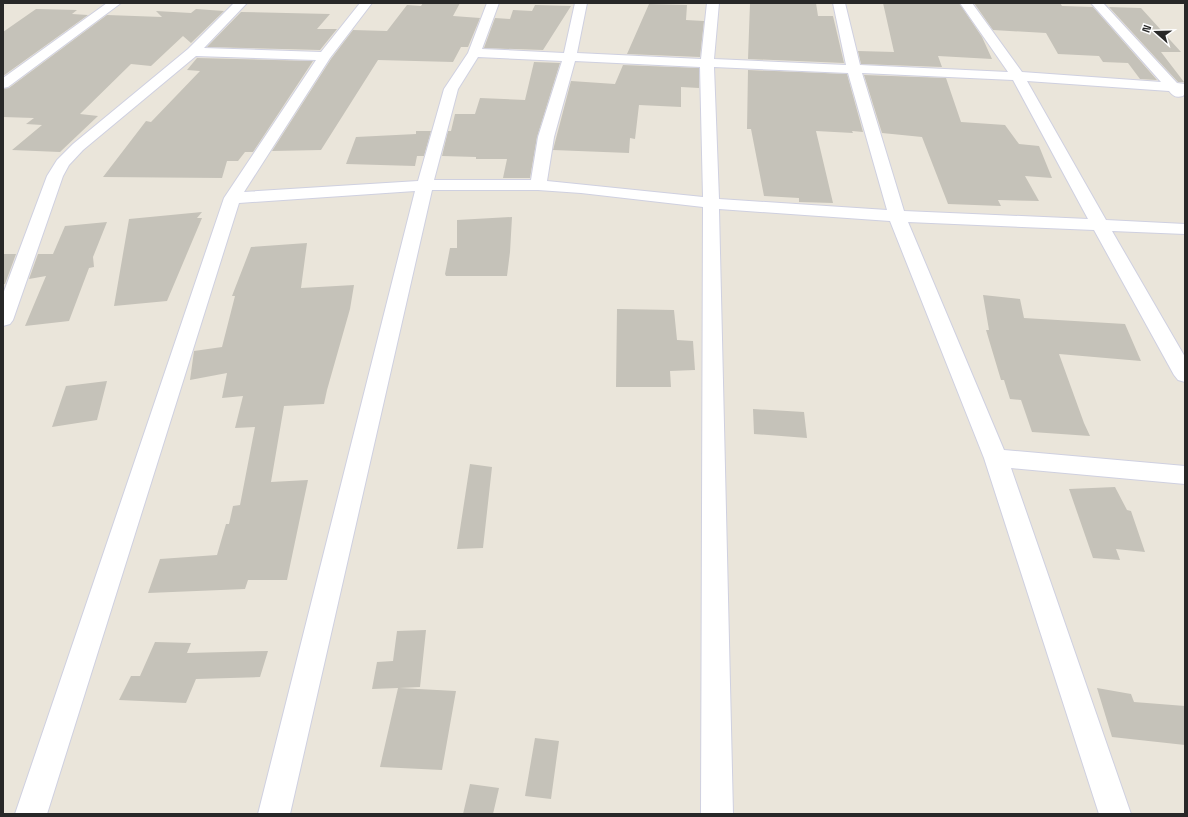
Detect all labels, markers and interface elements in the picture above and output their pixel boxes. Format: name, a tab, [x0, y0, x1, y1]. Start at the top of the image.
north arrow	[1136, 12, 1176, 52]
text: N	[1139, 23, 1154, 34]

